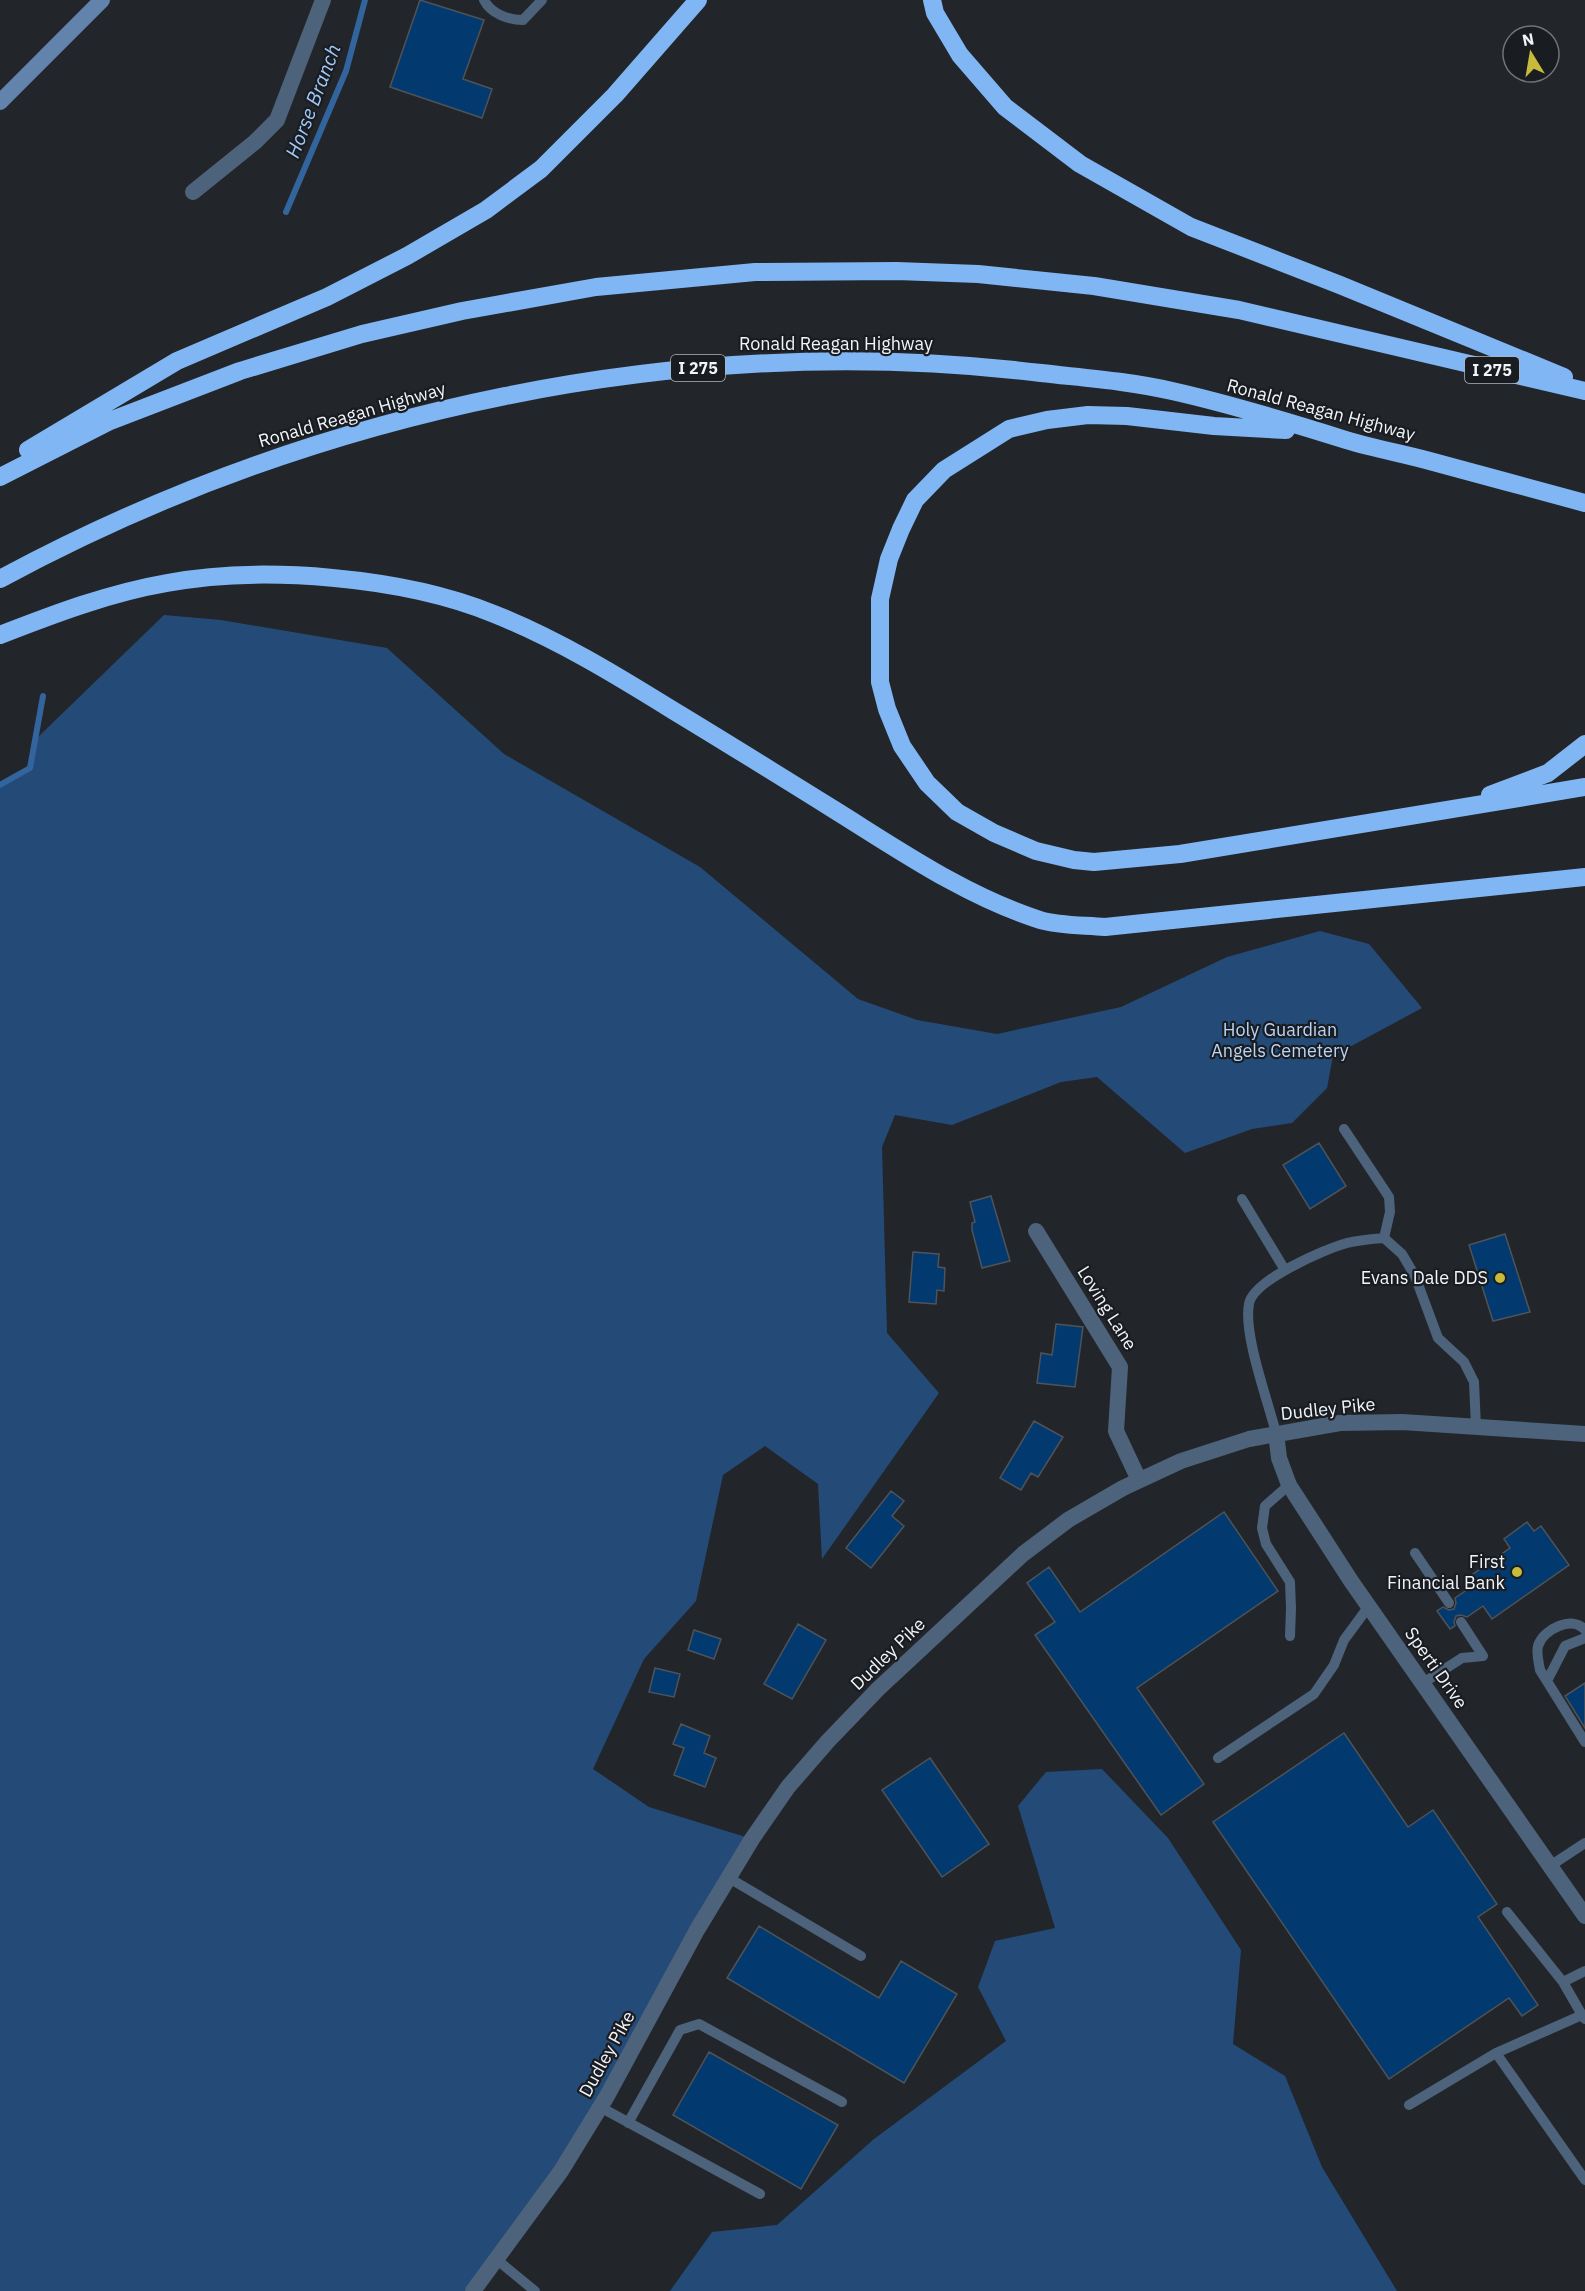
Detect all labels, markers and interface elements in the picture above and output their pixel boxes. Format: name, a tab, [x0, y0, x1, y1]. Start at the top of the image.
north arrow	[1501, 24, 1561, 84]
text: N	[1521, 28, 1536, 50]
water label: Horse Branch	[278, 40, 347, 162]
street label: Ronald Reagan Highway	[739, 332, 933, 355]
road number: I 275	[671, 355, 725, 381]
road number: I 275	[1465, 357, 1519, 383]
street label: Ronald Reagan Highway	[1224, 373, 1418, 446]
street label: Ronald Reagan Highway	[255, 377, 448, 452]
park label: Holy Guardian Angels Cemetery	[1211, 1018, 1349, 1062]
street label: Loving Lane	[1073, 1261, 1142, 1354]
place label: Evans Dale DDS	[1361, 1266, 1488, 1289]
marker: Evans Dale DDS	[1493, 1271, 1507, 1285]
street label: Dudley Pike	[1279, 1392, 1377, 1425]
place label: First Financial Bank	[1387, 1550, 1506, 1594]
marker: First Financial Bank	[1510, 1565, 1524, 1579]
street label: Dudley Pike	[845, 1612, 930, 1695]
street label: Sperti Drive	[1400, 1622, 1473, 1713]
street label: Dudley Pike	[573, 2006, 640, 2101]

